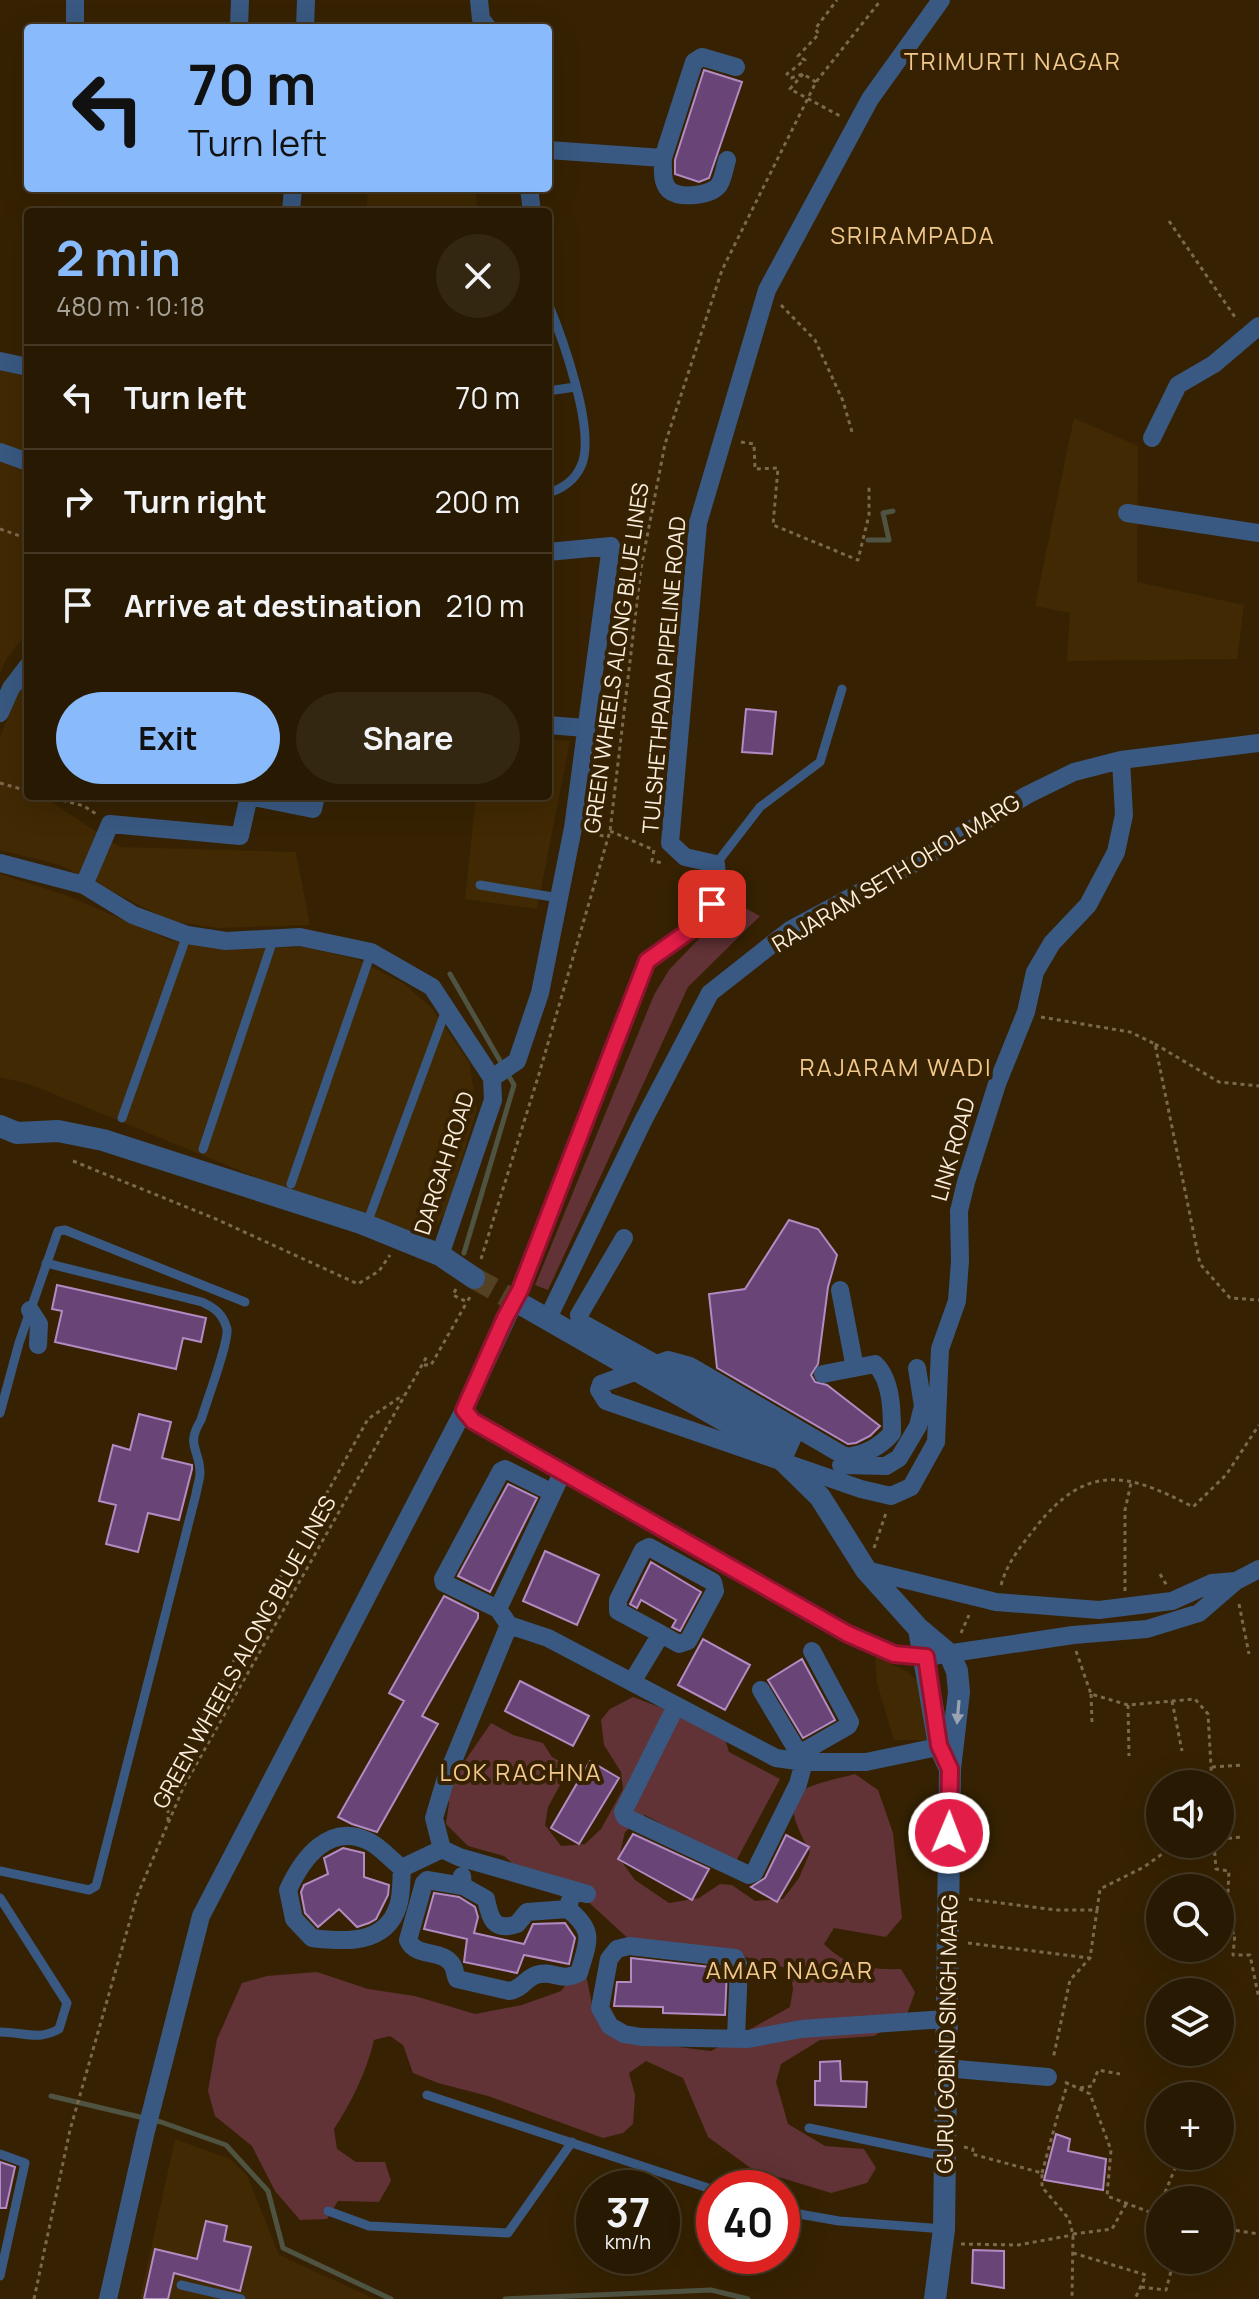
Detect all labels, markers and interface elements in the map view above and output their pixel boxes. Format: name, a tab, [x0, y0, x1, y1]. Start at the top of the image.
district label: TRIMURTI NAGAR	[904, 44, 1122, 77]
text: 70 m	[188, 45, 316, 122]
icon: left	[56, 56, 160, 160]
text: Turn left	[188, 118, 327, 167]
district label: SRIRAMPADA	[830, 218, 996, 251]
text: 2 min	[56, 225, 181, 290]
button: close	[436, 234, 520, 318]
text: 480 m · 10:18	[56, 288, 205, 324]
icon: left	[56, 375, 100, 419]
text: Turn left	[124, 377, 247, 418]
text: 70 m	[455, 377, 520, 418]
icon: right	[56, 479, 100, 523]
text: Turn right	[124, 481, 267, 522]
text: 200 m	[435, 481, 520, 522]
street label: GREEN WHEELS ALONG BLUE LINES	[577, 481, 655, 835]
street label: TULSHETHPADA PIPELINE ROAD	[635, 515, 693, 835]
icon: arrive	[56, 583, 100, 627]
text: Arrive at destination	[124, 585, 422, 626]
text: 210 m	[446, 585, 524, 626]
button: Exit	[56, 692, 280, 784]
button: Share	[296, 692, 520, 784]
street label: RAJARAM SETH OHOL MARG	[767, 787, 1025, 959]
pin	[678, 870, 746, 938]
icon: arrive	[690, 882, 734, 926]
district label: RAJARAM WADI	[799, 1050, 993, 1083]
street label: DARGAH ROAD	[407, 1088, 481, 1238]
street label: LINK ROAD	[924, 1094, 982, 1204]
street label: GREEN WHEELS ALONG BLUE LINES	[145, 1490, 343, 1814]
one-way arrow	[951, 1700, 964, 1725]
district label: LOK RACHNA	[440, 1755, 602, 1788]
map controls	[1146, 1770, 1234, 2274]
button: sound	[1146, 1770, 1234, 1858]
position arrow	[907, 1791, 991, 1875]
button: search	[1146, 1874, 1234, 1962]
street label: GURU GOBIND SINGH MARG	[930, 1894, 964, 2174]
district label: AMAR NAGAR	[706, 1953, 874, 1986]
button: layers	[1146, 1978, 1234, 2066]
button: +	[1146, 2082, 1234, 2170]
speed limit sign: 40	[696, 2170, 800, 2274]
text: 37	[606, 2184, 650, 2239]
button: −	[1146, 2186, 1234, 2274]
text: km/h	[605, 2228, 651, 2255]

